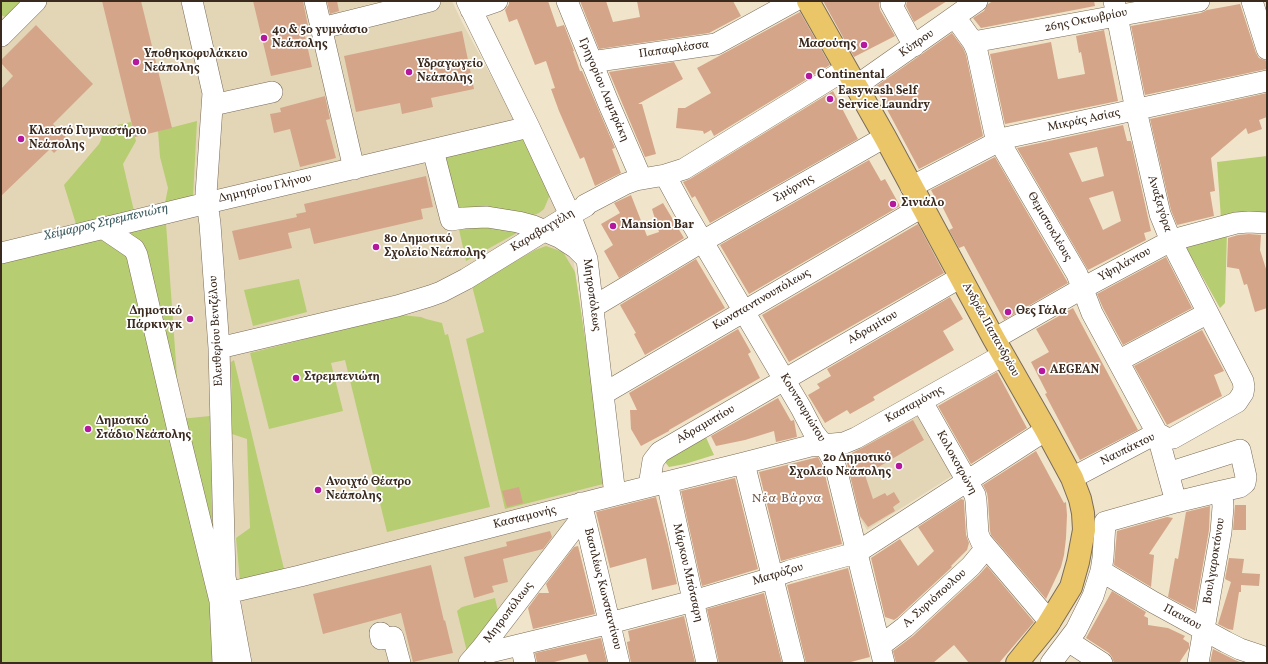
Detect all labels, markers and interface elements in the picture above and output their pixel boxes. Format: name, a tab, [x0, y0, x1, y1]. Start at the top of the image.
street label: 26ης Οκτωβρίου	[1043, 6, 1129, 36]
place label: 4ο & 5ο γυμνάσιο Νεάπολης	[272, 24, 368, 52]
street label: Κύπρου	[897, 27, 937, 61]
marker: 4ο & 5ο γυμνάσιο Νεάπολης	[259, 33, 269, 43]
street label: Γρηγορίου Λαμπράκη	[575, 36, 631, 144]
street label: Παπαφλέσσα	[638, 38, 710, 62]
place label: Μασούτης	[798, 38, 856, 52]
marker: Μασούτης	[859, 40, 869, 50]
place label: Υποθηκοφυλάκειο Νεάπολης	[144, 48, 248, 76]
marker: Υποθηκοφυλάκειο Νεάπολης	[131, 57, 141, 67]
place label: Υδραγωγείο Νεάπολης	[417, 58, 483, 86]
marker: Υδραγωγείο Νεάπολης	[404, 67, 414, 77]
place label: Continental	[817, 69, 885, 83]
marker: Continental	[804, 71, 814, 81]
place label: Easywash Self Service Laundry	[838, 85, 930, 113]
marker: Easywash Self Service Laundry	[825, 94, 835, 104]
street label: Μικράς Ασίας	[1046, 106, 1122, 136]
place label: Κλειστό Γυμναστήριο Νεάπολης	[29, 125, 147, 153]
marker: Κλειστό Γυμναστήριο Νεάπολης	[16, 134, 26, 144]
street label: Δημητρίου Γλήνου	[217, 171, 313, 207]
street label: Σμύρνης	[771, 172, 817, 206]
street label: Αναξαγόρα	[1144, 174, 1174, 234]
street label: Θεμιστοκλέους	[1023, 190, 1075, 264]
place label: Σινιάλο	[901, 197, 944, 211]
marker: Σινιάλο	[888, 199, 898, 209]
water label: Χείμαρρος Στρεμπενιώτη	[42, 201, 170, 245]
street label: Καραβαγγέλη	[508, 206, 578, 256]
place label: Mansion Bar	[621, 219, 694, 233]
marker: Mansion Bar	[608, 221, 618, 231]
place label: 8ο Δημοτικό Σχολείο Νεάπολης	[384, 233, 486, 261]
marker: 8ο Δημοτικό Σχολείο Νεάπολης	[371, 242, 381, 252]
street label: Υψηλάντου	[1096, 245, 1154, 285]
street label: Μητροπόλεως	[579, 258, 603, 332]
street label: Κωνσταντινουπόλεως	[711, 266, 813, 334]
street label: Ελευθερίου Βενιζέλου	[207, 275, 227, 387]
street label: Ανδρέα Παπανδρέου	[958, 280, 1022, 380]
place label: Δημοτικό Πάρκινγκ	[127, 305, 182, 333]
place label: Θες Γάλα	[1016, 305, 1067, 319]
marker: Θες Γάλα	[1003, 307, 1013, 317]
street label: Αδραμίτου	[846, 308, 900, 348]
marker: Δημοτικό Πάρκινγκ	[185, 314, 195, 324]
place label: AEGEAN	[1050, 364, 1099, 378]
marker: AEGEAN	[1037, 366, 1047, 376]
place label: Στρεμπενιώτη	[304, 371, 380, 385]
street label: Κουντουριώτου	[776, 371, 828, 445]
marker: Στρεμπενιώτη	[291, 373, 301, 383]
street label: Κασταμόνης	[883, 383, 947, 427]
street label: Αδραμυττίου	[674, 402, 738, 448]
place label: Δημοτικό Στάδιο Νεάπολης	[96, 415, 191, 443]
marker: Δημοτικό Στάδιο Νεάπολης	[83, 424, 93, 434]
street label: Κολοκοτρώνη	[932, 428, 980, 498]
street label: Ναυπάκτου	[1098, 431, 1158, 469]
place label: 2ο Δημοτικό Σχολείο Νεάπολης	[789, 452, 891, 480]
marker: 2ο Δημοτικό Σχολείο Νεάπολης	[894, 461, 904, 471]
place label: Ανοιχτό Θέατρο Νεάπολης	[326, 476, 411, 504]
marker: Ανοιχτό Θέατρο Νεάπολης	[313, 485, 323, 495]
district label: Νέα Βάρνα	[752, 492, 822, 508]
street label: Κασταμονής	[492, 503, 558, 533]
street label: Βουλγαροκτόνου	[1201, 517, 1229, 605]
street label: Μάρκου Μπότσαρη	[669, 522, 705, 624]
street label: Βασιλέως Κωνσταντίνου	[580, 527, 624, 651]
street label: Ματρόζου	[751, 560, 805, 590]
street label: Α. Συριόπουλου	[900, 567, 970, 631]
street label: Μητροπόλεως	[481, 579, 537, 647]
street label: Παυαου	[1160, 602, 1204, 634]

